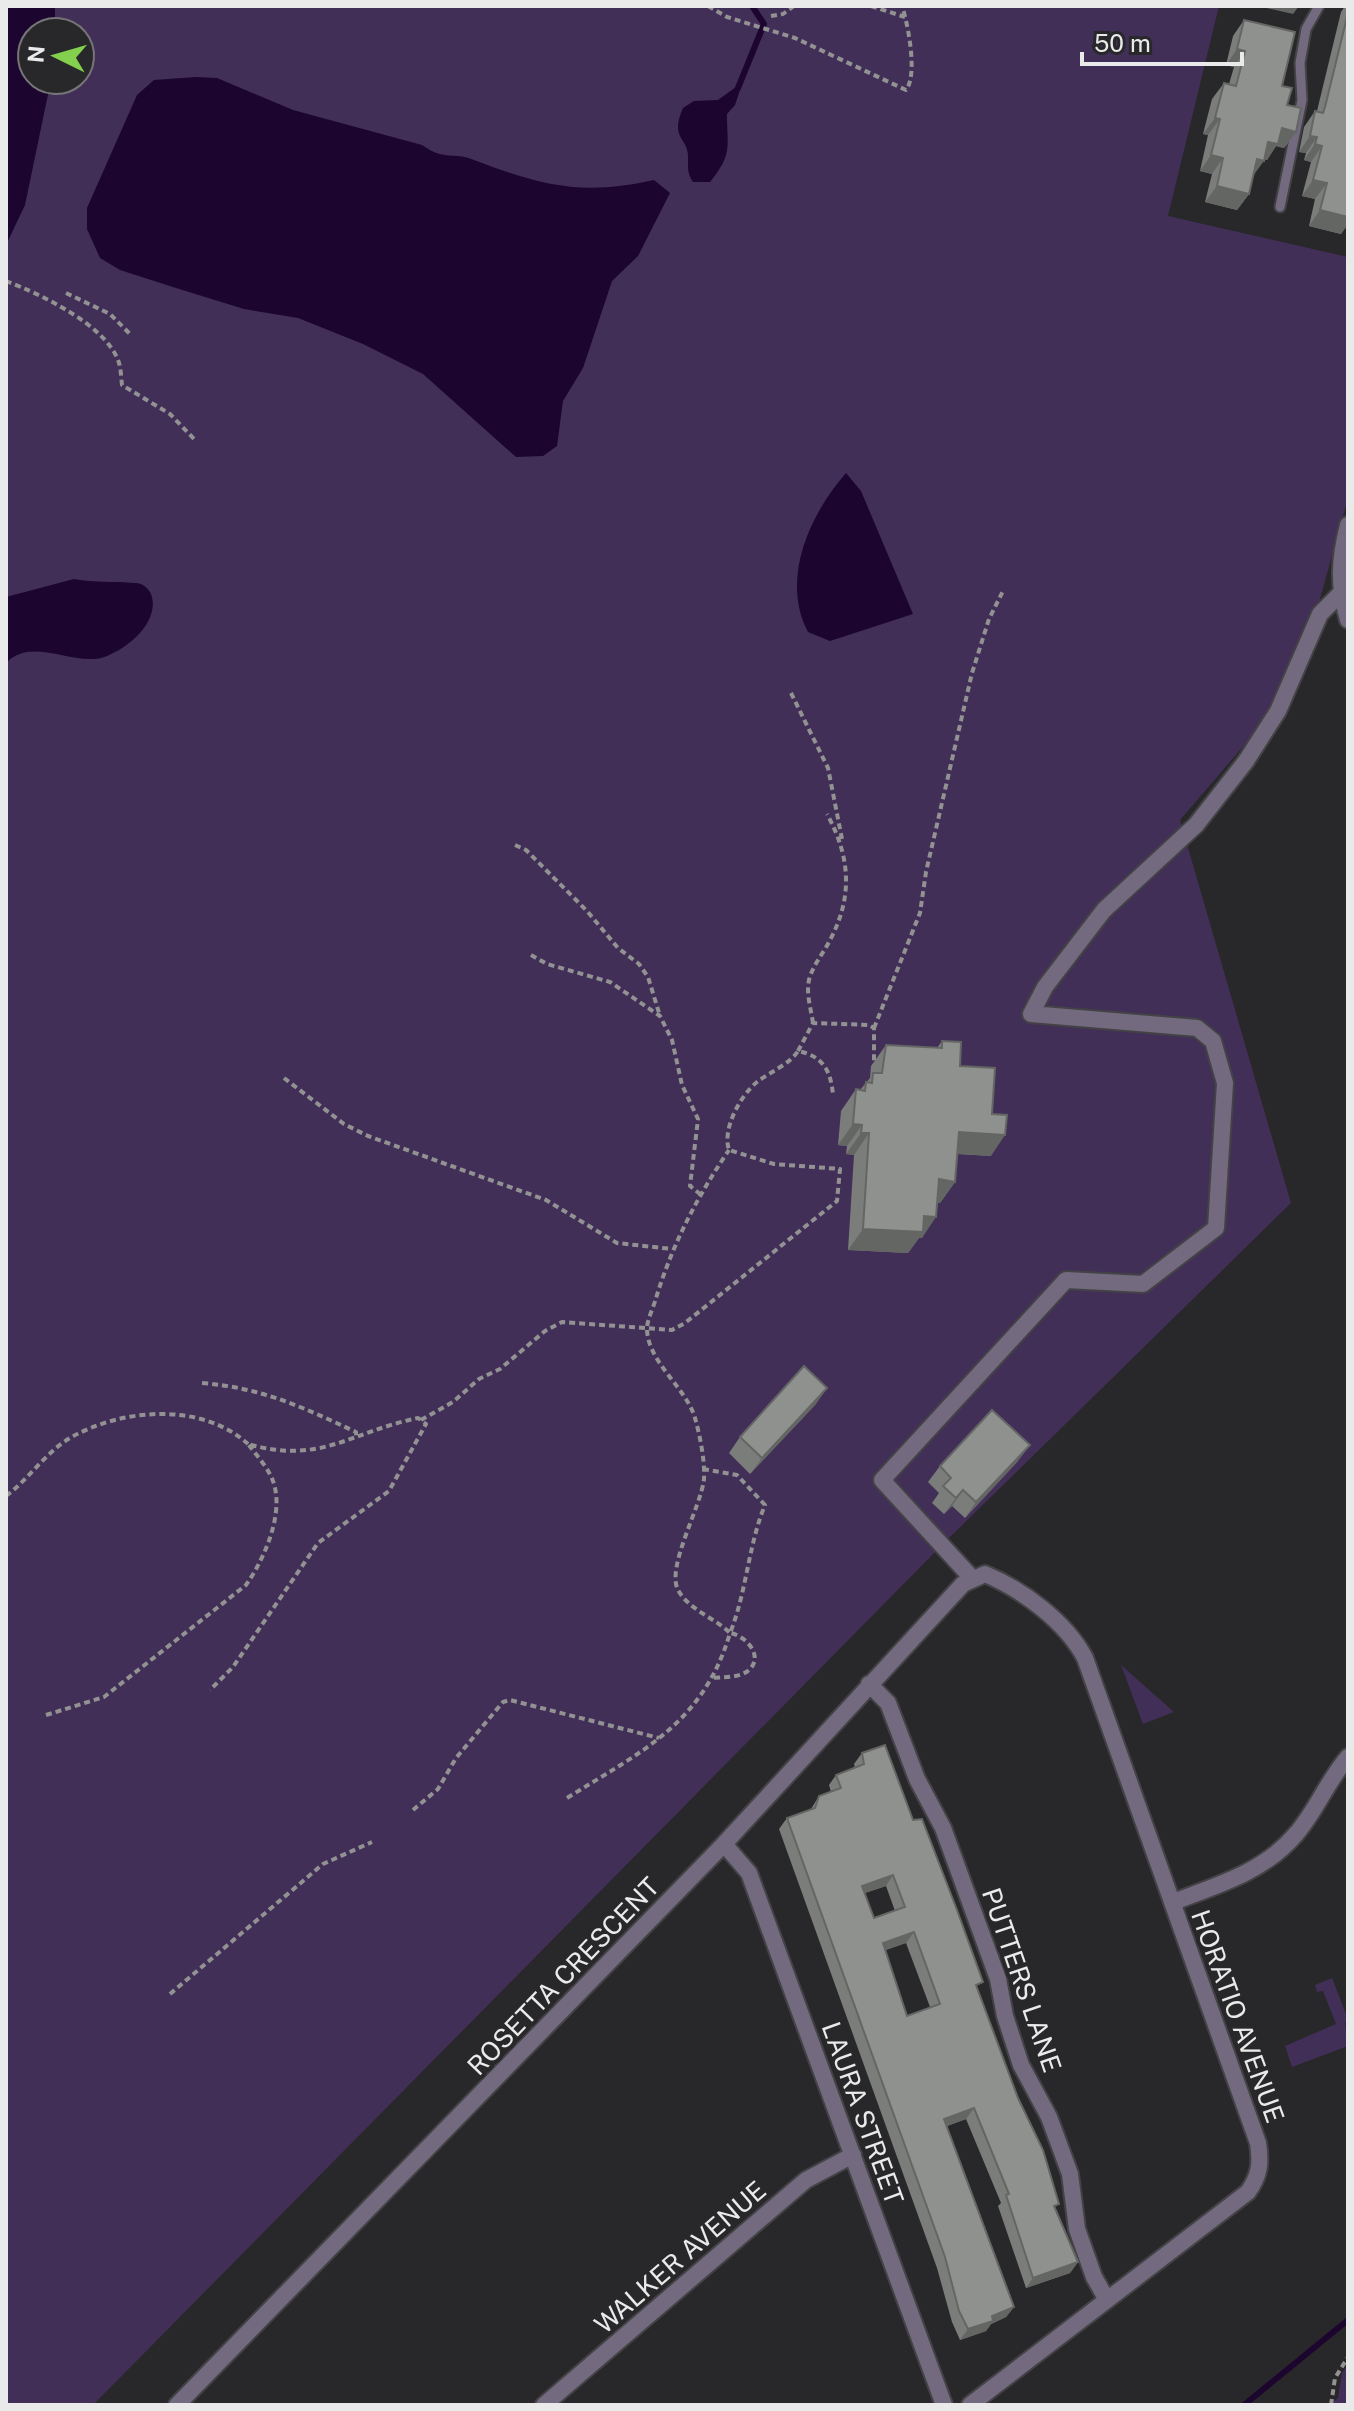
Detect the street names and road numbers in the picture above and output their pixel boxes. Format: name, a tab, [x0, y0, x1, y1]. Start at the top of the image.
street label: ROSETTA CRESCENT	[461, 1871, 665, 2081]
street label: PUTTERS LANE	[976, 1884, 1068, 2076]
street label: HORATIO AVENUE	[1185, 1905, 1291, 2127]
street label: LAURA STREET	[816, 2018, 910, 2208]
street label: WALKER AVENUE	[588, 2174, 772, 2340]

